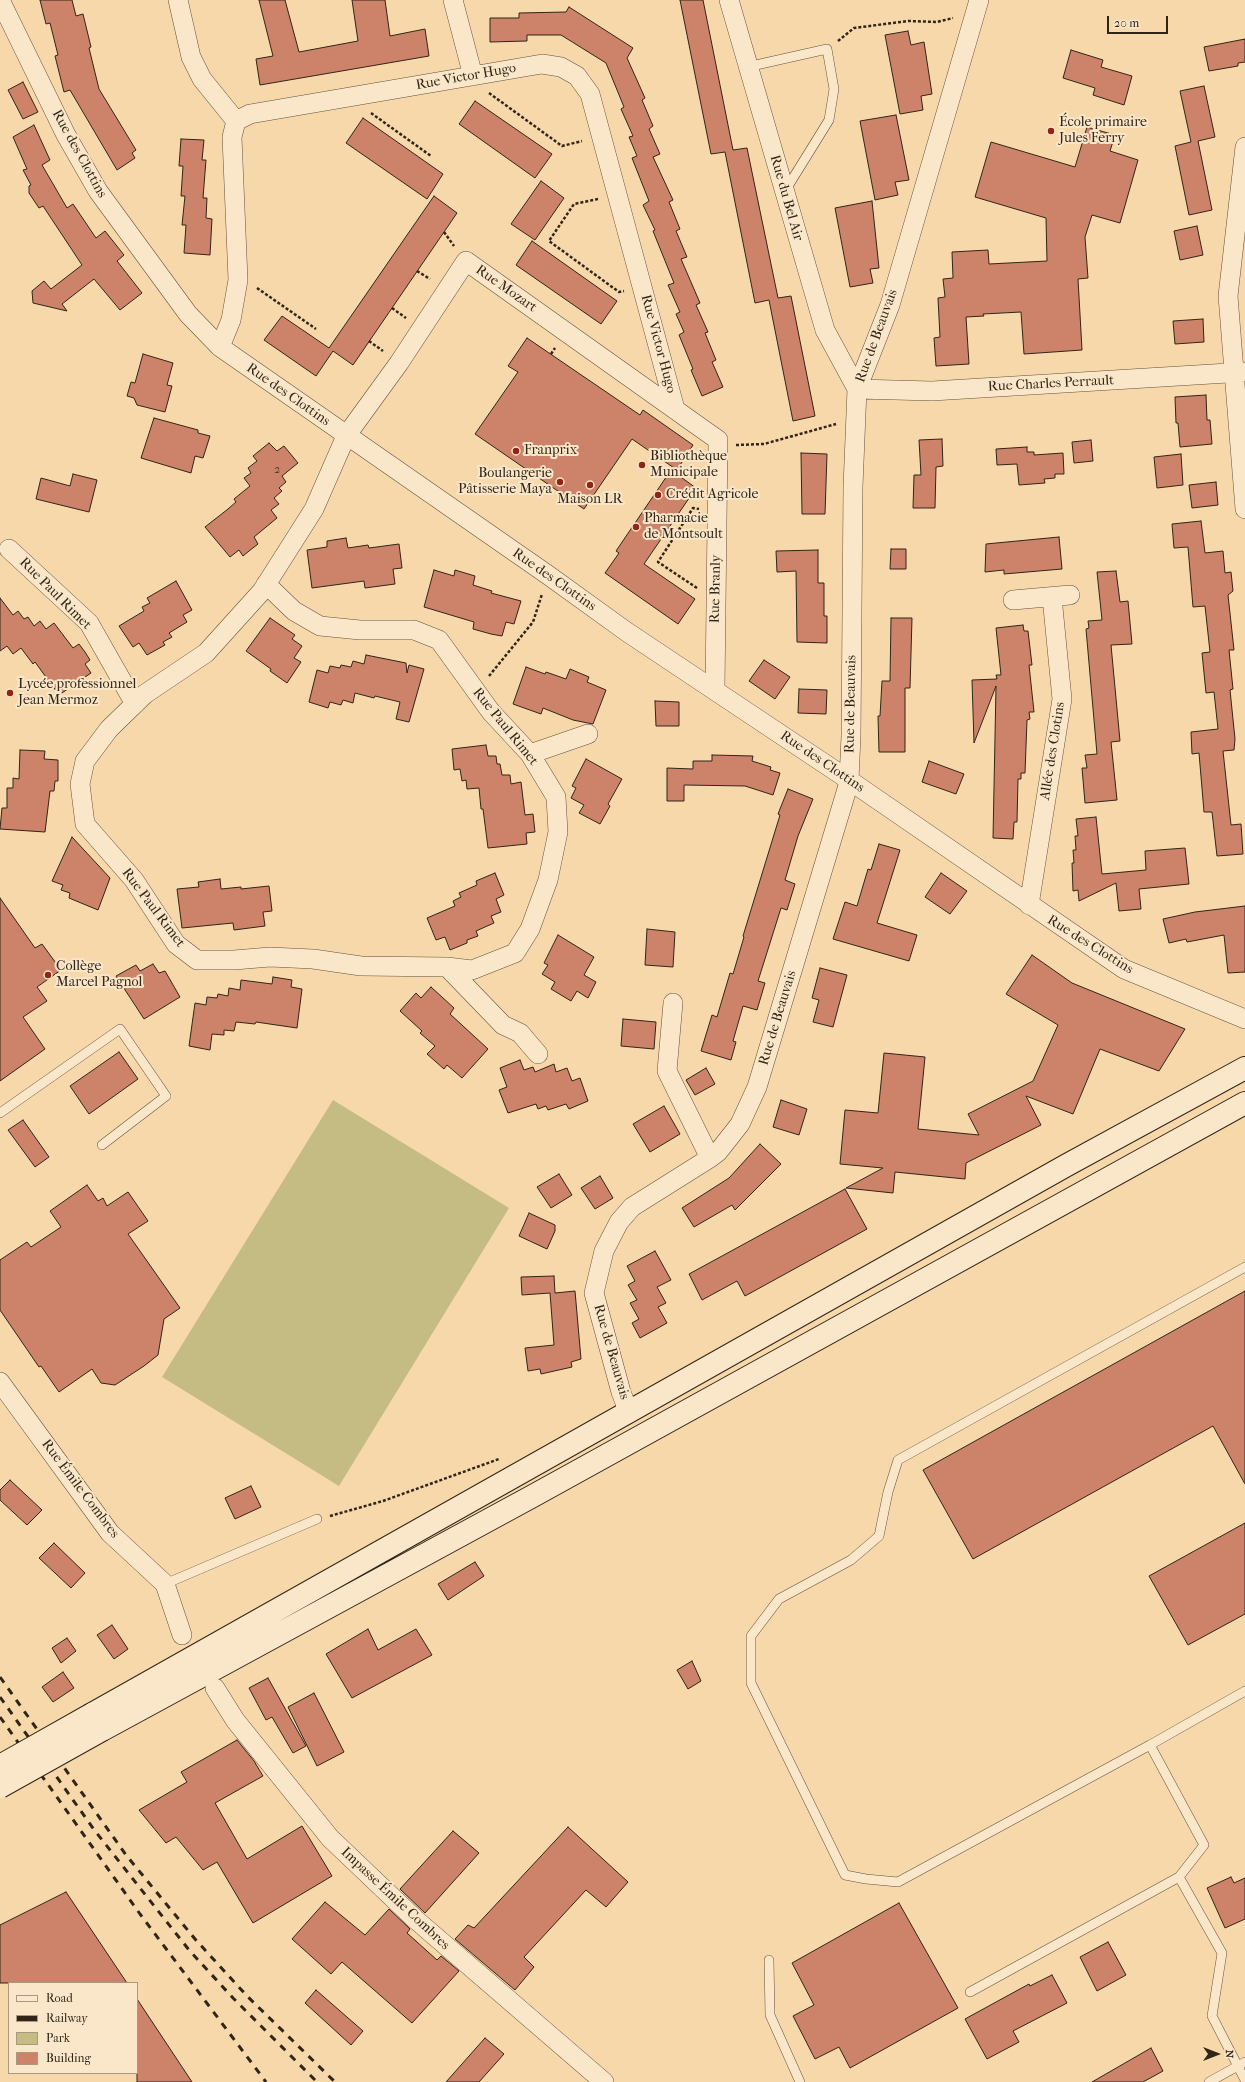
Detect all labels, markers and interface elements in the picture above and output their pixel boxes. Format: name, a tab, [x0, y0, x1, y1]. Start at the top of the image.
scale bar	[1109, 8, 1170, 34]
text: 20 m	[1114, 16, 1139, 30]
street label: Rue Victor Hugo	[415, 60, 517, 94]
street label: Rue des Clottins	[48, 107, 110, 201]
place label: École primaire Jules Ferry	[1059, 115, 1147, 148]
marker: École primaire Jules Ferry	[1046, 126, 1056, 136]
street label: Rue du Bel Air	[766, 153, 806, 243]
street label: Rue Mozart	[472, 262, 540, 316]
street label: Rue de Beauvais	[852, 287, 902, 385]
street label: Rue Victor Hugo	[637, 293, 679, 395]
street label: Rue des Clottins	[243, 360, 333, 430]
street label: Rue Charles Perrault	[987, 372, 1115, 396]
place label: Franprix	[524, 443, 577, 459]
marker: Franprix	[511, 446, 521, 456]
place label: Bibliothèque Municipale	[650, 449, 727, 482]
marker: Bibliothèque Municipale	[637, 460, 647, 470]
house number: 2	[274, 463, 280, 477]
place label: Boulangerie Pâtisserie Maya	[458, 466, 552, 498]
marker: Boulangerie Pâtisserie Maya	[555, 477, 565, 487]
marker: Maison LR	[585, 480, 595, 490]
place label: Crédit Agricole	[666, 487, 758, 503]
marker: Crédit Agricole	[653, 490, 663, 500]
place label: Maison LR	[557, 492, 623, 508]
place label: Pharmacie de Montsoult	[644, 511, 723, 544]
marker: Pharmacie de Montsoult	[631, 522, 641, 532]
street label: Rue des Clottins	[509, 545, 599, 615]
street label: Rue Paul Rimet	[15, 554, 95, 634]
street label: Rue Branly	[707, 555, 725, 623]
street label: Rue de Beauvais	[842, 655, 860, 753]
place label: Lycée professionnel Jean Mermoz	[18, 677, 136, 710]
street label: Rue Paul Rimet	[469, 685, 541, 769]
marker: Lycée professionnel Jean Mermoz	[5, 688, 15, 698]
street label: Allée des Clotins	[1037, 701, 1069, 801]
street label: Rue des Clottins	[777, 728, 867, 796]
street label: Rue Paul Rimet	[118, 865, 188, 951]
street label: Rue des Clottins	[1044, 912, 1136, 978]
place label: Collège Marcel Pagnol	[56, 959, 142, 992]
street label: Rue de Beauvais	[756, 969, 800, 1067]
marker: Collège Marcel Pagnol	[43, 970, 53, 980]
street label: Rue de Beauvais	[589, 1302, 633, 1402]
street label: Rue Émile Combres	[37, 1436, 123, 1542]
street label: Impasse Émile Combres	[337, 1844, 453, 1954]
legend	[8, 1982, 138, 2074]
text: Road	[46, 1991, 73, 2005]
text: Railway	[46, 2011, 88, 2025]
text: Park	[46, 2031, 70, 2045]
north arrow	[1197, 2034, 1237, 2074]
text: N	[1223, 2050, 1236, 2058]
text: Building	[46, 2051, 91, 2065]

